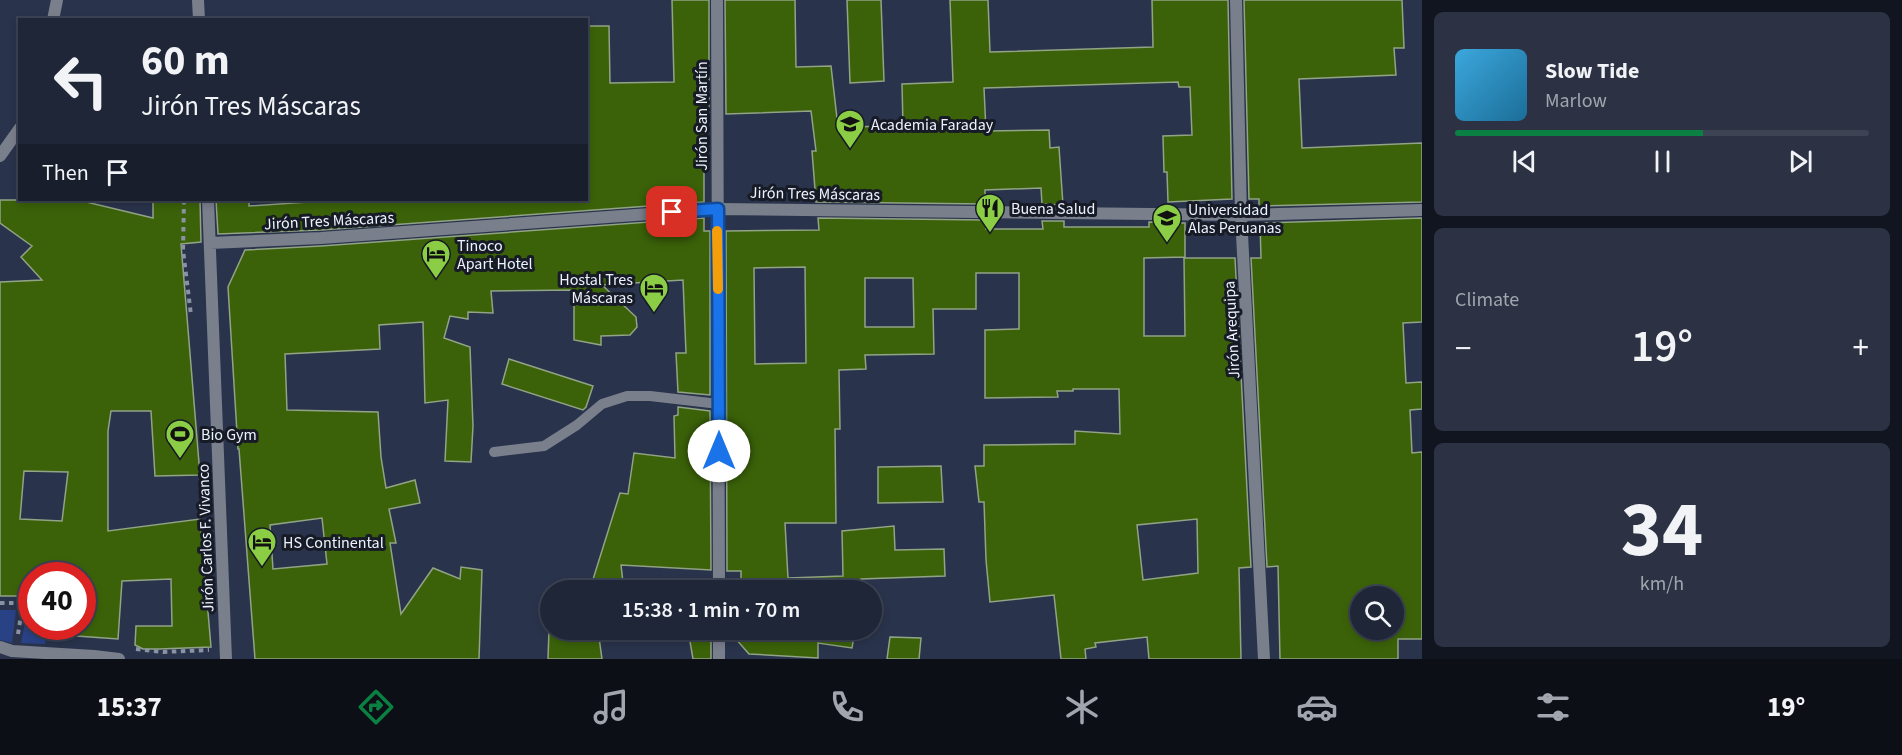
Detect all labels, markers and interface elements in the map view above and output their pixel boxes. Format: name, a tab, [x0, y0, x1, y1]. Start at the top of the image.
text: 60 m	[141, 31, 230, 91]
icon: left	[42, 42, 120, 120]
text: Slow Tide	[1545, 55, 1639, 87]
street label: Jirón San Martín	[691, 61, 713, 171]
text: Jirón Tres Máscaras	[141, 87, 361, 126]
text: Marlow	[1545, 87, 1607, 115]
school or university icon: Academia Faraday	[834, 108, 866, 150]
place label: Academia Faraday	[871, 114, 994, 136]
icon: previous	[1508, 145, 1541, 178]
icon: pause	[1646, 145, 1679, 178]
icon: next	[1784, 145, 1817, 178]
icon: arrive	[101, 156, 134, 189]
text: Then	[42, 157, 89, 189]
street label: Jirón Tres Máscaras	[750, 182, 881, 206]
pin	[646, 186, 697, 237]
restaurant icon: Buena Salud	[974, 192, 1006, 234]
icon: arrive	[655, 195, 688, 228]
place label: Buena Salud	[1011, 198, 1095, 220]
place label: Universidad Alas Peruanas	[1188, 199, 1281, 239]
school or university icon: Universidad Alas Peruanas	[1151, 202, 1183, 244]
street label: Jirón Tres Máscaras	[263, 207, 395, 235]
place label: Tinoco Apart Hotel	[457, 235, 533, 275]
hotel icon: Tinoco Apart Hotel	[420, 238, 452, 280]
place label: Hostal Tres Máscaras	[559, 269, 633, 309]
hotel icon: Hostal Tres Máscaras	[638, 272, 670, 314]
street label: Jirón Arequipa	[1218, 280, 1246, 379]
text: Climate	[1455, 286, 1519, 314]
text: 19°	[1631, 315, 1693, 379]
text: −	[1455, 325, 1471, 372]
text: +	[1853, 325, 1869, 372]
sports icon: Bio Gym	[164, 418, 196, 460]
position arrow	[687, 419, 751, 483]
place label: Bio Gym	[201, 424, 257, 446]
street label: Jirón Carlos F. Vivanco	[192, 463, 220, 613]
text: 34	[1621, 475, 1703, 586]
hotel icon: HS Continental	[246, 526, 278, 568]
place label: HS Continental	[283, 532, 384, 554]
speed limit sign: 40	[18, 562, 96, 640]
text: km/h	[1640, 570, 1684, 598]
map controls	[1350, 586, 1404, 640]
button: search	[1350, 586, 1404, 640]
text: 15:38 · 1 min · 70 m	[622, 594, 800, 626]
icon: directions	[355, 686, 397, 728]
icon: music	[590, 686, 632, 728]
icon: phone	[826, 686, 868, 728]
icon: climate	[1061, 686, 1103, 728]
icon: car	[1296, 686, 1338, 728]
icon: filters	[1532, 686, 1574, 728]
text: 15:37	[97, 688, 162, 727]
text: 19°	[1767, 688, 1805, 727]

